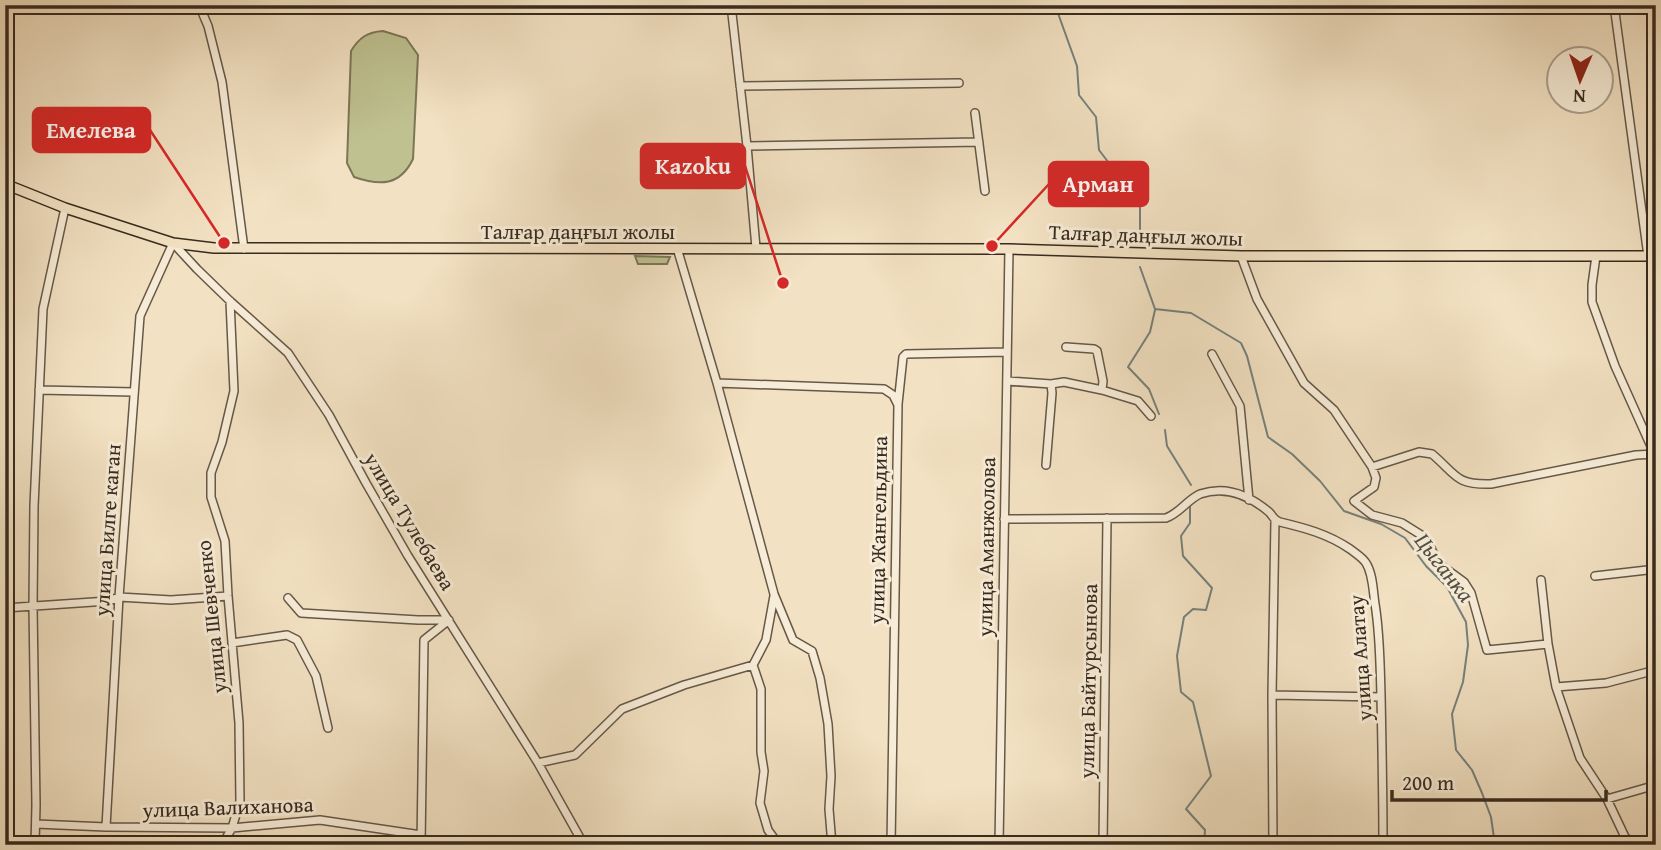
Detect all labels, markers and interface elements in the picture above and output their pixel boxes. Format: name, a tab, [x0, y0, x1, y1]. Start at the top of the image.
north arrow	[1546, 46, 1616, 116]
text: N	[1572, 83, 1586, 111]
callout: Емелева	[33, 108, 150, 152]
text: Емелева	[46, 113, 136, 146]
callout: Kazoku	[641, 144, 745, 188]
text: Kazoku	[655, 149, 732, 182]
callout: Арман	[1049, 162, 1148, 206]
text: Арман	[1062, 167, 1134, 200]
street label: Талғар даңғыл жолы	[481, 216, 675, 247]
street label: Талғар даңғыл жолы	[1048, 216, 1244, 254]
street label: улица Жангельдина	[861, 436, 895, 625]
street label: улица Билге каган	[85, 443, 128, 618]
street label: улица Тулебаева	[356, 445, 463, 596]
street label: улица Аманжолова	[969, 457, 1003, 638]
water label: Цыганка	[1407, 525, 1483, 609]
street label: улица Шевченко	[188, 539, 235, 696]
street label: улица Байтурсынова	[1071, 583, 1105, 780]
street label: улица Алатау	[1340, 594, 1380, 723]
scale bar	[1392, 759, 1605, 803]
text: 200 m	[1402, 767, 1454, 798]
street label: улица Валиханова	[141, 789, 314, 826]

